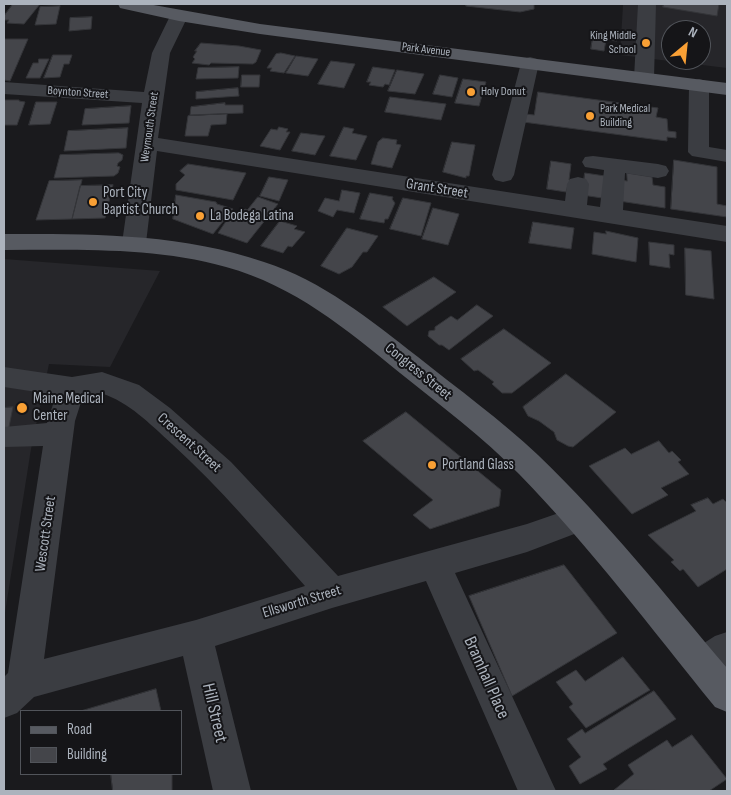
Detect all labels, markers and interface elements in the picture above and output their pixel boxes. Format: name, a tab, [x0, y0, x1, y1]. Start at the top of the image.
north arrow	[661, 20, 711, 70]
text: N	[686, 23, 700, 41]
place label: King Middle School	[590, 29, 636, 57]
marker: King Middle School	[640, 37, 652, 49]
street label: Park Avenue	[401, 40, 451, 60]
street label: Boynton Street	[47, 84, 109, 102]
place label: Holy Donut	[481, 85, 526, 99]
marker: Holy Donut	[465, 86, 477, 98]
street label: Weymouth Street	[138, 91, 162, 163]
place label: Park Medical Building	[600, 102, 650, 130]
marker: Park Medical Building	[584, 110, 596, 122]
street label: Grant Street	[405, 175, 469, 203]
place label: Port City Baptist Church	[103, 184, 178, 219]
marker: Port City Baptist Church	[87, 196, 99, 208]
place label: La Bodega Latina	[210, 207, 294, 225]
marker: La Bodega Latina	[194, 210, 206, 222]
street label: Congress Street	[381, 340, 455, 404]
place label: Maine Medical Center	[33, 390, 104, 425]
marker: Maine Medical Center	[15, 401, 29, 415]
street label: Crescent Street	[153, 410, 225, 476]
place label: Portland Glass	[442, 456, 514, 474]
marker: Portland Glass	[426, 459, 438, 471]
street label: Wescott Street	[32, 495, 60, 573]
street label: Ellsworth Street	[261, 582, 343, 622]
street label: Bramhall Place	[458, 634, 514, 722]
street label: Hill Street	[197, 681, 231, 745]
legend	[20, 710, 182, 775]
text: Road	[67, 720, 92, 739]
text: Building	[67, 745, 107, 764]

